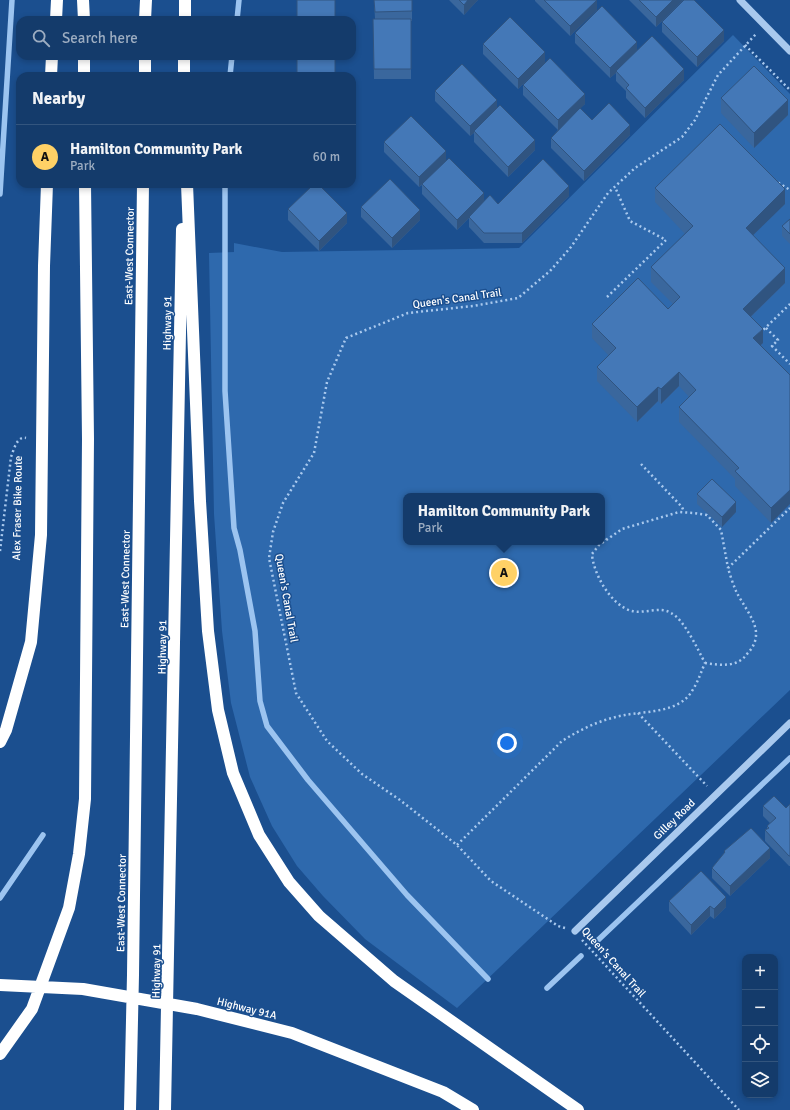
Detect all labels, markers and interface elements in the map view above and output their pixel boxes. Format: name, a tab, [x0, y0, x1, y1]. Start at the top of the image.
search box	[16, 16, 356, 60]
icon: search	[30, 27, 52, 49]
text: Search here	[62, 29, 138, 47]
text: Nearby	[32, 88, 85, 109]
text: Hamilton Community Park	[70, 140, 242, 158]
text: A	[41, 149, 49, 165]
text: 60 m	[313, 149, 340, 165]
text: Park	[70, 158, 95, 174]
street label: East-West Connector	[122, 207, 137, 305]
street label: Queen's Canal Trail	[412, 286, 502, 311]
street label: Highway 91	[161, 295, 174, 351]
street label: Alex Fraser Bike Route	[10, 455, 25, 561]
popup	[403, 493, 605, 545]
text: Hamilton Community Park	[418, 502, 590, 520]
text: Park	[418, 520, 443, 536]
street label: East-West Connector	[118, 530, 133, 628]
street label: Queen's Canal Trail	[272, 553, 301, 643]
pin: A	[491, 558, 517, 588]
street label: Highway 91	[156, 619, 169, 675]
your location	[497, 733, 517, 753]
street label: Gilley Road	[651, 796, 698, 842]
street label: East-West Connector	[114, 854, 129, 952]
street label: Queen's Canal Trail	[579, 925, 648, 1000]
street label: Highway 91	[150, 943, 163, 999]
map controls	[742, 954, 778, 1098]
button: +	[742, 954, 778, 990]
button: −	[742, 990, 778, 1026]
street label: Highway 91A	[215, 995, 279, 1022]
button: locate	[742, 1026, 778, 1062]
button: layers	[742, 1062, 778, 1098]

